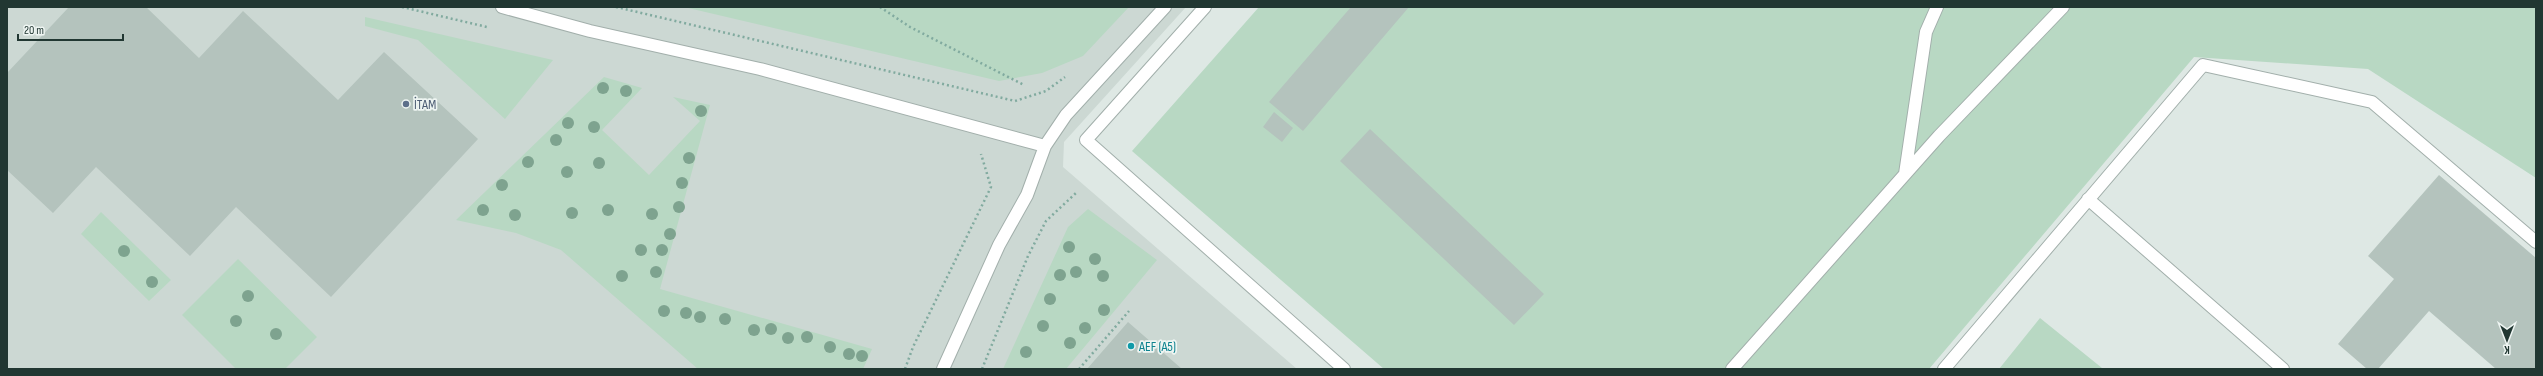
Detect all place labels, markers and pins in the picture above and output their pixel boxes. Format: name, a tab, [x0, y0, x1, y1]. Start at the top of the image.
place label: İTAM	[414, 96, 436, 113]
marker: İTAM	[401, 99, 411, 109]
place label: AEF (A5)	[1138, 338, 1176, 355]
marker: AEF (A5)	[1126, 341, 1136, 351]

